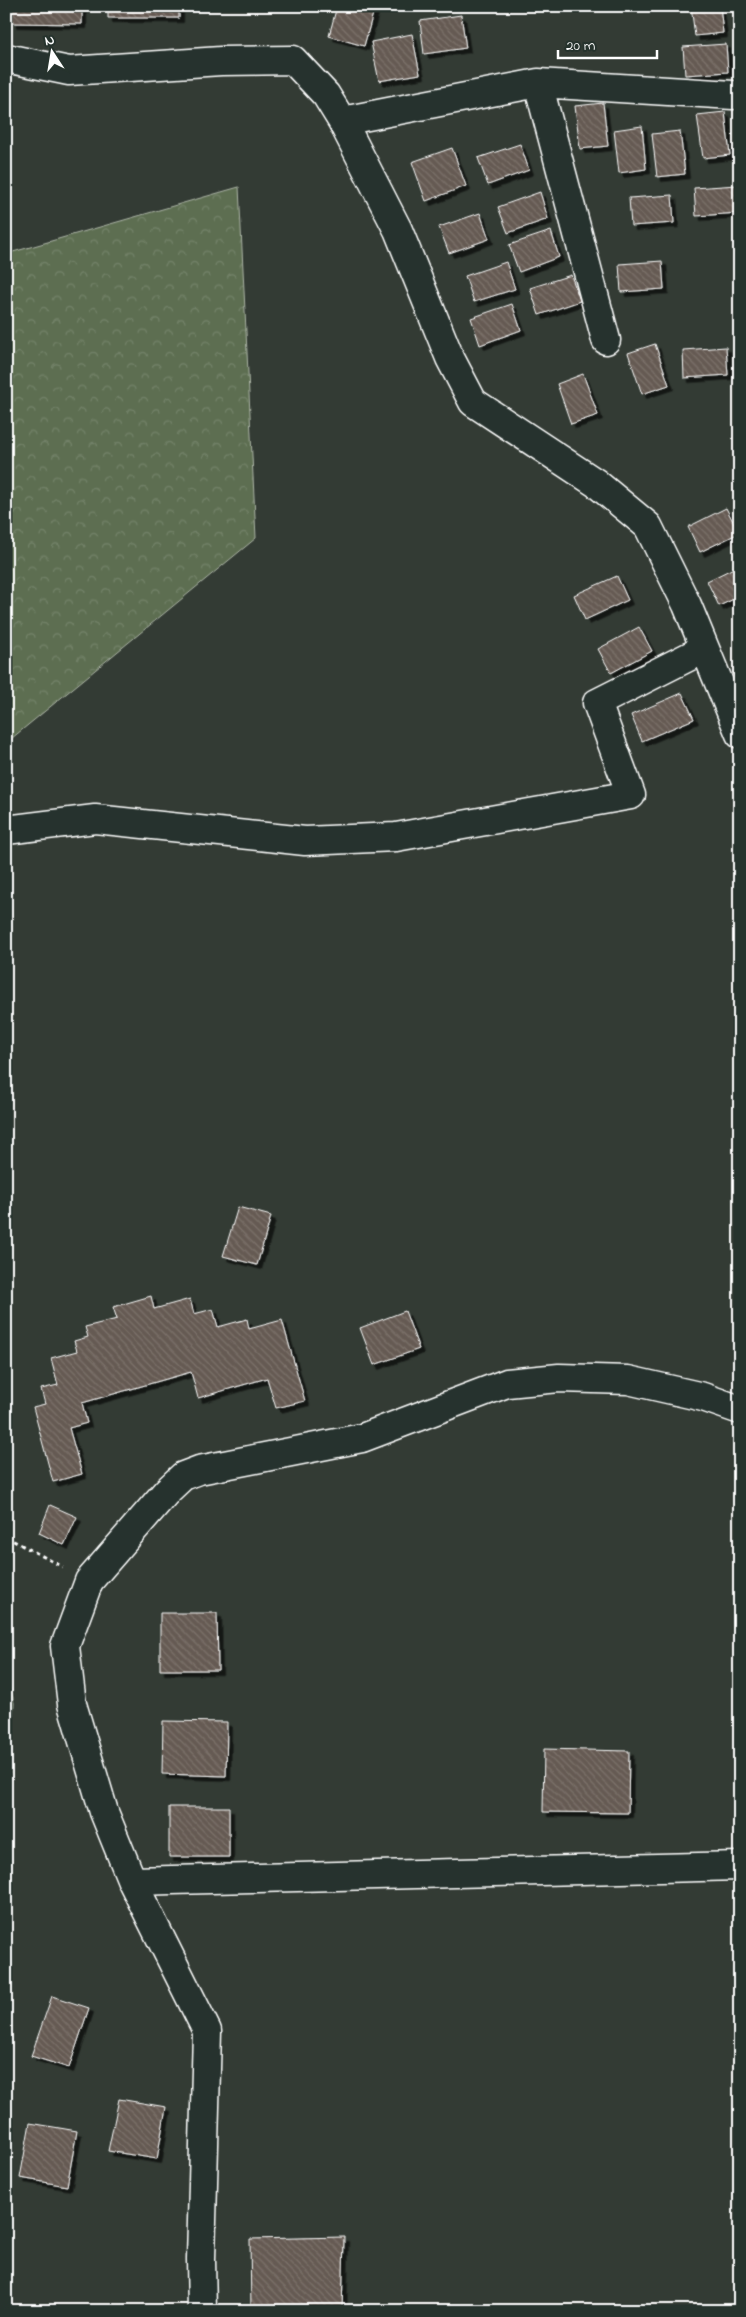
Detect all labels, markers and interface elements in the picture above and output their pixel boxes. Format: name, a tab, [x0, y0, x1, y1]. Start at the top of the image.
north arrow	[28, 28, 78, 78]
scale bar	[558, 28, 657, 60]
text: N	[43, 29, 56, 52]
text: 20 m	[566, 35, 596, 57]

